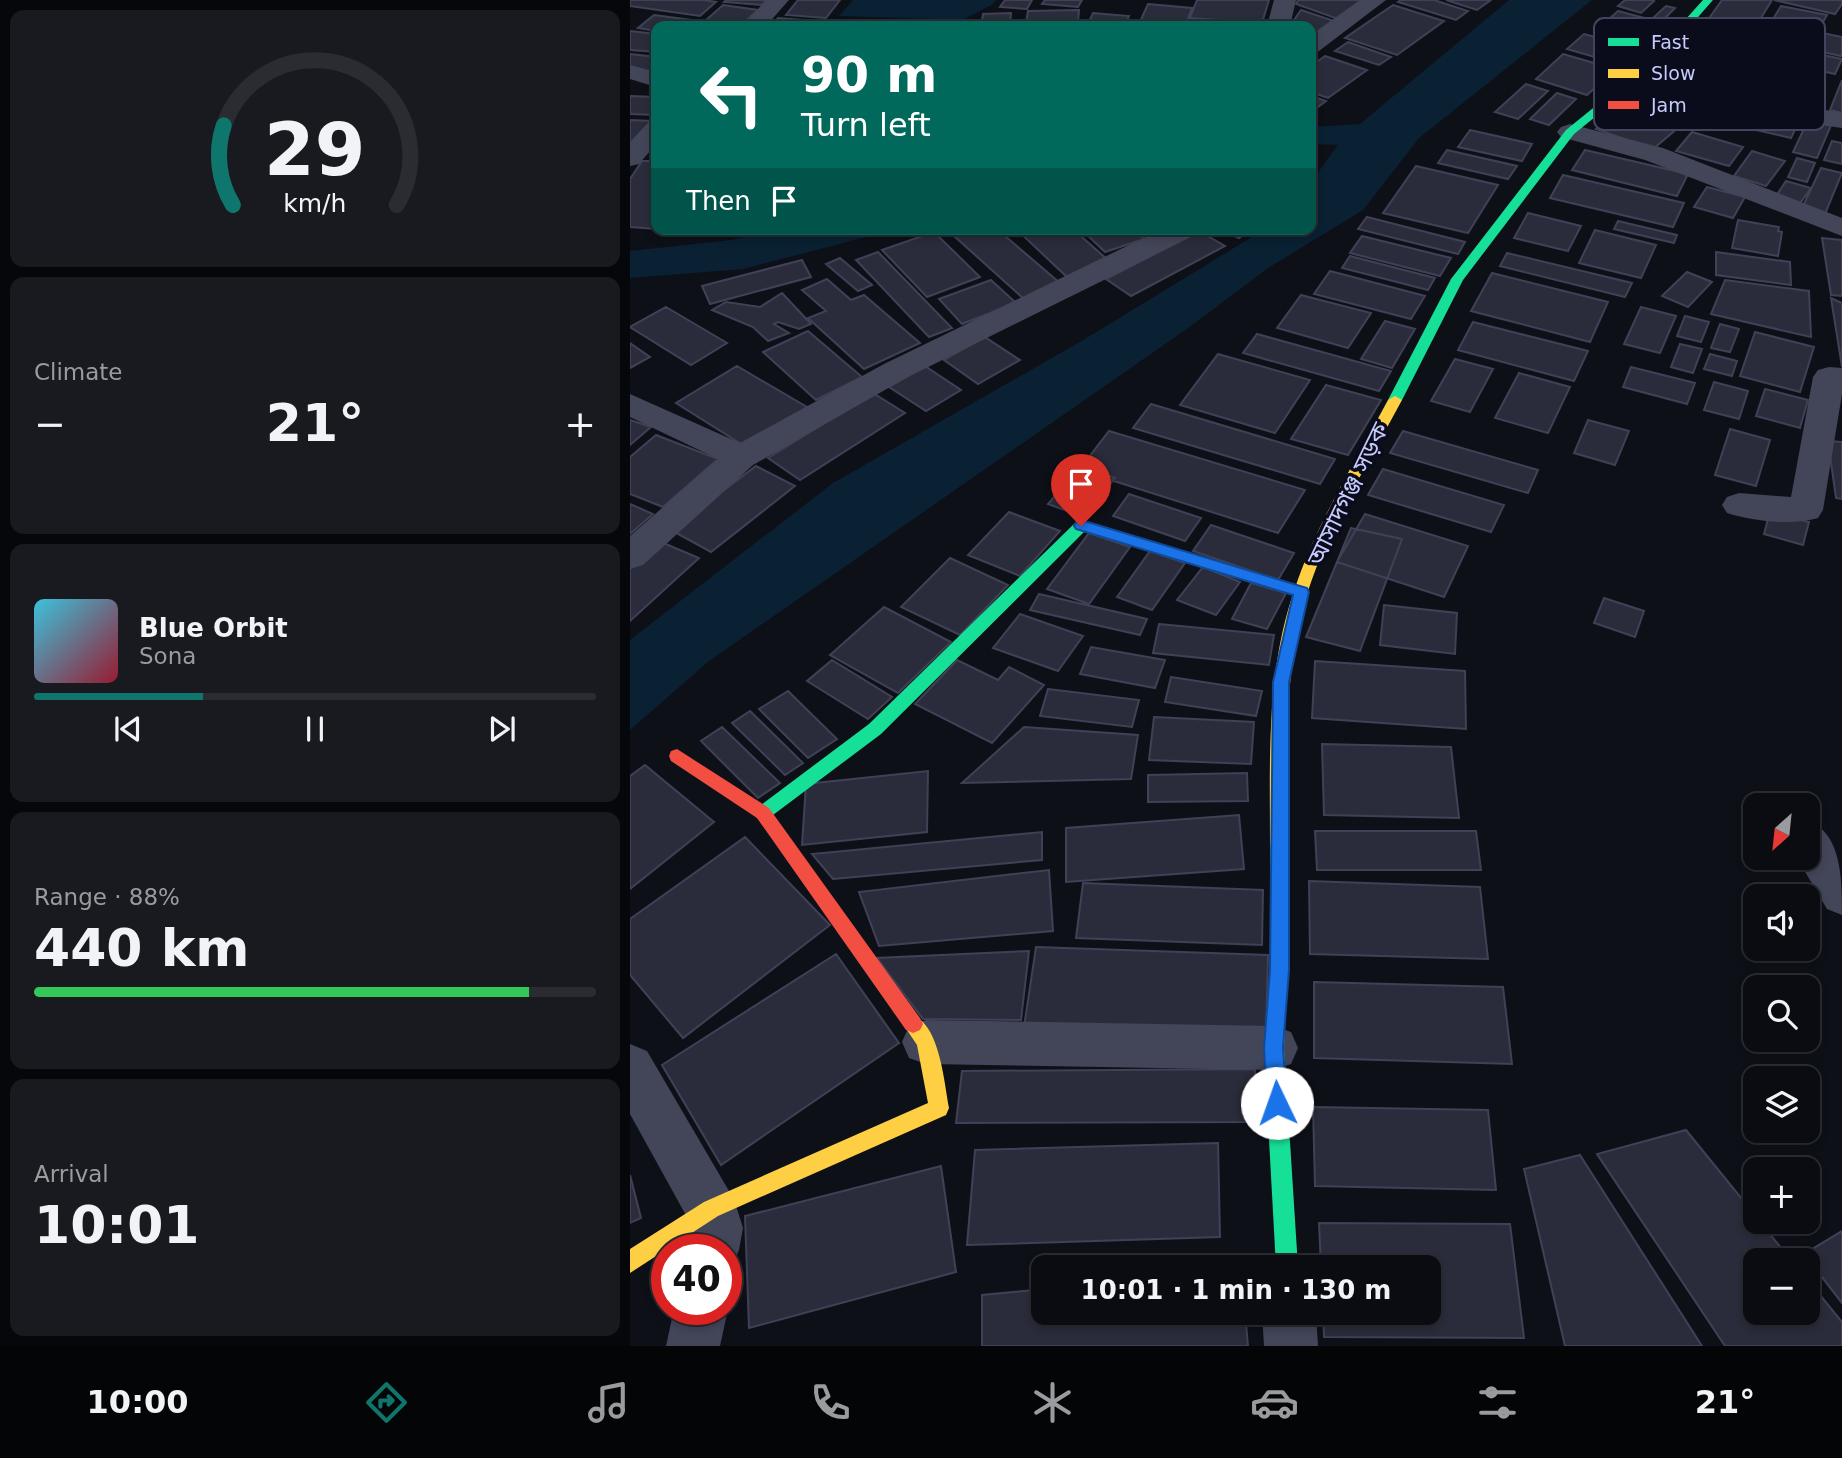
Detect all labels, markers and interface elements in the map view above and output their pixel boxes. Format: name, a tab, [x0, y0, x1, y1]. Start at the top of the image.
legend	[1594, 18, 1825, 130]
text: Fast	[1651, 31, 1689, 53]
text: 90 m	[801, 47, 937, 104]
icon: left	[686, 49, 777, 140]
text: Slow	[1651, 62, 1696, 84]
text: Jam	[1650, 94, 1687, 116]
text: Turn left	[801, 106, 931, 144]
text: 29	[264, 107, 366, 192]
icon: arrive	[765, 182, 803, 220]
text: Then	[686, 186, 751, 216]
text: km/h	[283, 188, 347, 217]
text: Climate	[34, 359, 123, 385]
text: 21°	[266, 393, 364, 453]
text: −	[34, 402, 66, 446]
text: +	[564, 402, 596, 446]
street label: আসাদগঞ্জ সড়ক	[1301, 418, 1395, 571]
pin	[1051, 454, 1111, 526]
icon: arrive	[1062, 465, 1100, 503]
text: Blue Orbit	[139, 613, 288, 643]
text: Sona	[139, 643, 196, 669]
icon: previous	[109, 710, 147, 748]
icon: pause	[296, 710, 334, 748]
icon: next	[483, 710, 521, 748]
north arrow	[1743, 793, 1820, 870]
map controls	[1743, 793, 1820, 1325]
text: Range · 88%	[34, 884, 180, 910]
button: sound	[1743, 884, 1820, 961]
text: 440 km	[34, 918, 249, 978]
button: search	[1743, 975, 1820, 1052]
position arrow	[1240, 1066, 1314, 1140]
button: layers	[1743, 1066, 1820, 1143]
button: +	[1743, 1157, 1820, 1234]
text: Arrival	[34, 1161, 109, 1187]
text: 10:01	[34, 1195, 200, 1255]
speed limit sign: 40	[651, 1234, 742, 1325]
button: −	[1743, 1248, 1820, 1325]
text: 10:01 · 1 min · 130 m	[1081, 1275, 1391, 1305]
icon: directions	[362, 1378, 411, 1427]
icon: music	[584, 1378, 633, 1427]
icon: phone	[806, 1378, 855, 1427]
icon: climate	[1028, 1378, 1077, 1427]
icon: car	[1250, 1378, 1299, 1427]
icon: filters	[1473, 1378, 1522, 1427]
text: 10:00	[87, 1383, 188, 1421]
text: 21°	[1695, 1383, 1755, 1421]

